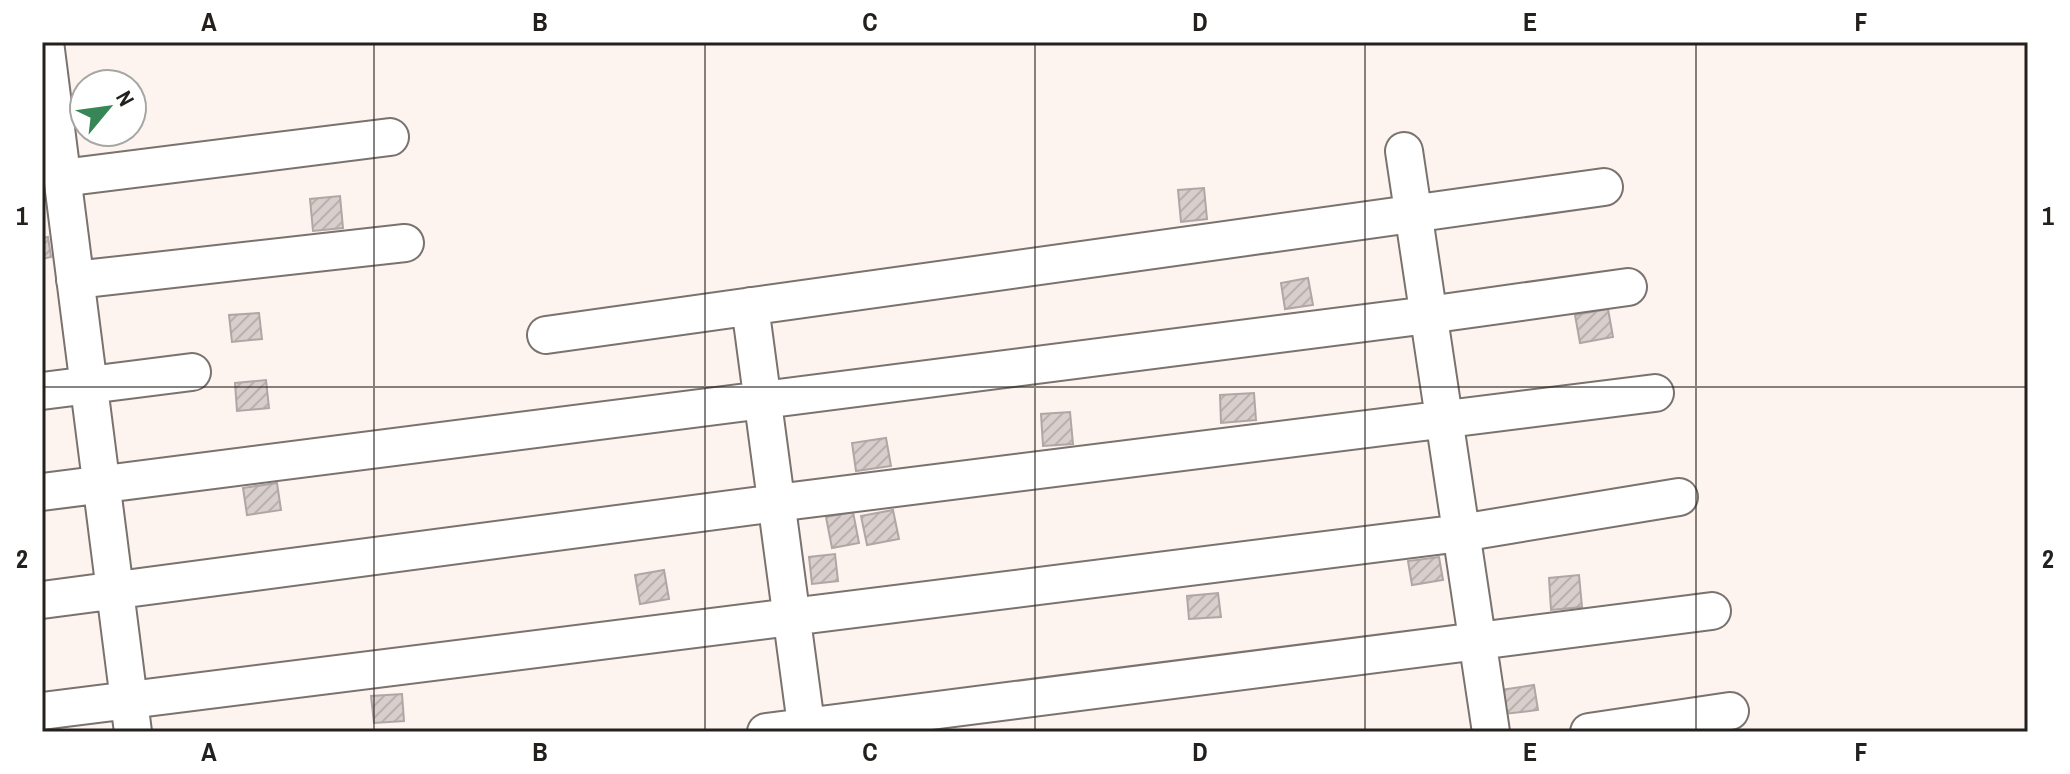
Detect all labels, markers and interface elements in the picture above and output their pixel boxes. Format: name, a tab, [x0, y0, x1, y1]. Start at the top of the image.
text: A	[201, 4, 217, 39]
text: B	[532, 4, 548, 39]
text: C	[862, 4, 878, 39]
text: D	[1192, 4, 1208, 39]
text: E	[1523, 4, 1537, 39]
text: F	[1854, 4, 1868, 39]
north arrow	[68, 68, 148, 148]
text: N	[109, 85, 142, 111]
text: 1	[16, 198, 28, 233]
text: 1	[2042, 198, 2054, 233]
text: 2	[16, 541, 28, 576]
text: 2	[2042, 541, 2054, 576]
text: A	[201, 734, 217, 769]
text: B	[532, 734, 548, 769]
text: C	[862, 734, 878, 769]
text: D	[1192, 734, 1208, 769]
text: E	[1523, 734, 1537, 769]
text: F	[1854, 734, 1868, 769]

